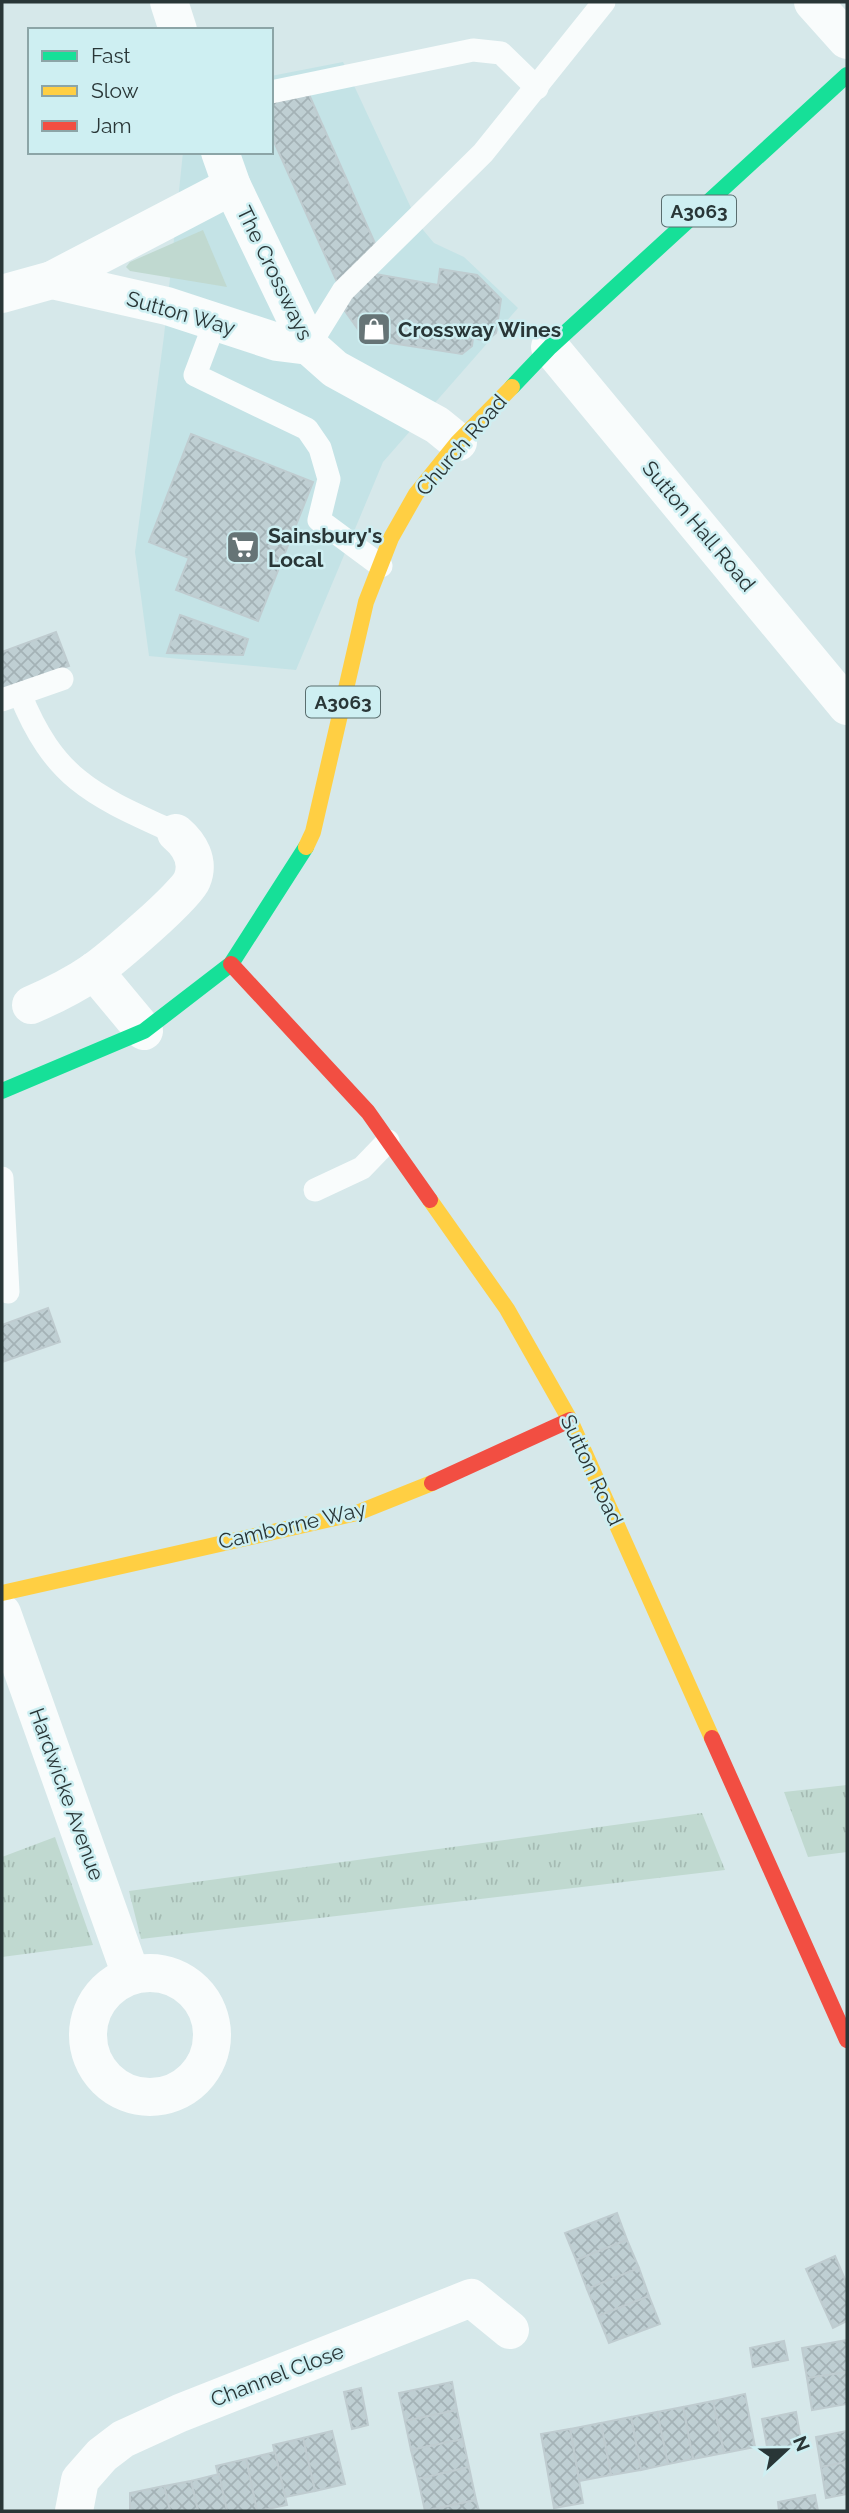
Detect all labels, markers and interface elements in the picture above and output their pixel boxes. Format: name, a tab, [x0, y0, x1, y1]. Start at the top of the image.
legend	[28, 28, 273, 154]
text: Fast	[91, 43, 131, 68]
text: Slow	[91, 78, 139, 103]
text: Jam	[91, 113, 132, 138]
road number: A3063	[662, 196, 736, 226]
street label: The Crossways	[232, 202, 318, 344]
street label: Sutton Way	[124, 286, 238, 340]
shop icon: Crossway Wines	[355, 310, 393, 348]
place label: Crossway Wines	[398, 317, 561, 342]
street label: Church Road	[410, 389, 512, 501]
street label: Sutton Hall Road	[637, 456, 761, 596]
place label: Sainsbury's Local	[268, 523, 382, 572]
supermarket icon: Sainsbury's Local	[224, 528, 262, 566]
road number: A3063	[306, 687, 380, 718]
street label: Sutton Road	[555, 1411, 629, 1529]
street label: Camborne Way	[216, 1496, 368, 1554]
street label: Hardwicke Avenue	[24, 1704, 110, 1884]
street label: Channel Close	[207, 2338, 347, 2412]
north arrow	[751, 2415, 821, 2485]
text: N	[789, 2433, 815, 2454]

